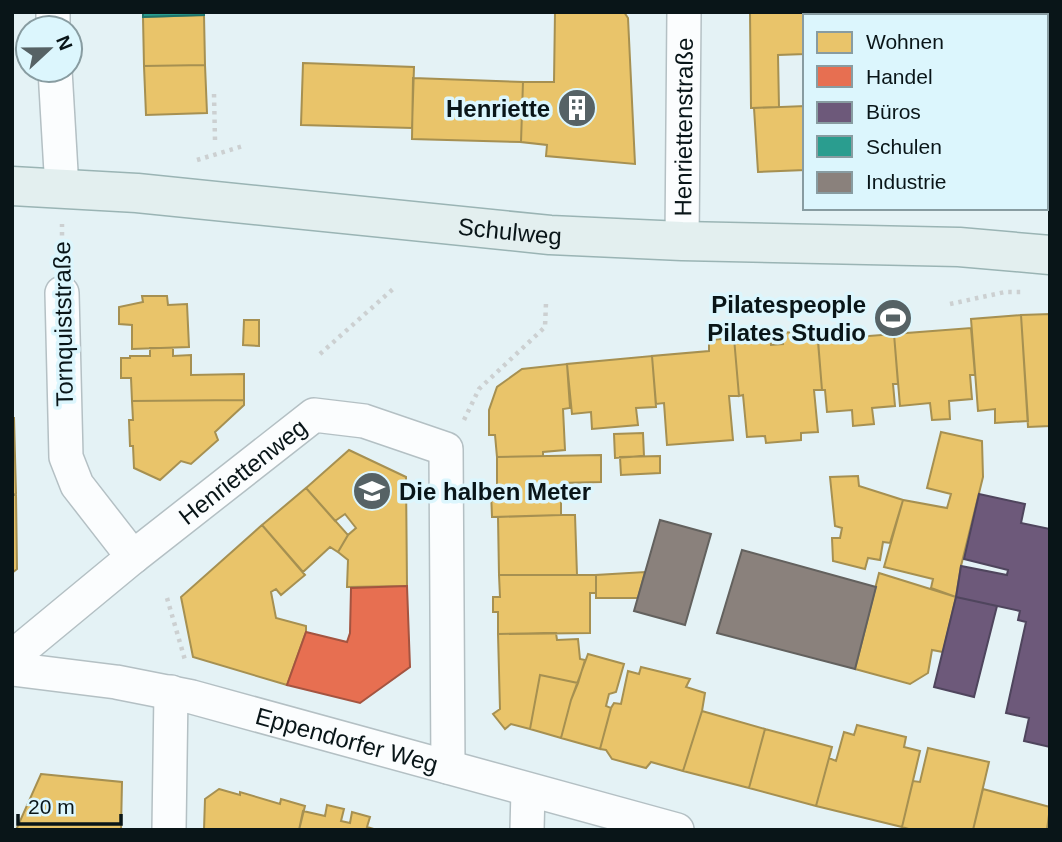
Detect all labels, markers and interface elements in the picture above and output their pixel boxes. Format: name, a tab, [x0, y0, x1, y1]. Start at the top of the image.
north arrow	[14, 14, 84, 84]
legend	[803, 14, 1048, 210]
text: Wohnen	[866, 30, 944, 53]
text: N	[52, 33, 77, 53]
street label: Henriettenstraße	[669, 37, 697, 217]
text: Handel	[866, 65, 933, 88]
building icon: Henriette	[556, 87, 598, 129]
place label: Henriette	[446, 95, 550, 122]
text: Büros	[866, 100, 921, 123]
text: Schulen	[866, 135, 942, 158]
text: Industrie	[866, 170, 947, 193]
street label: Schulweg	[457, 212, 562, 249]
street label: Tornquiststraße	[48, 241, 78, 407]
place label: Pilatespeople Pilates Studio	[707, 291, 866, 346]
sports icon: Pilatespeople Pilates Studio	[872, 297, 914, 339]
street label: Henriettenweg	[173, 413, 312, 530]
school or university icon: Die halben Meter	[351, 470, 393, 512]
place label: Die halben Meter	[399, 478, 591, 505]
street label: Eppendorfer Weg	[253, 702, 441, 777]
scale bar	[18, 782, 121, 826]
text: 20 m	[28, 795, 75, 818]

